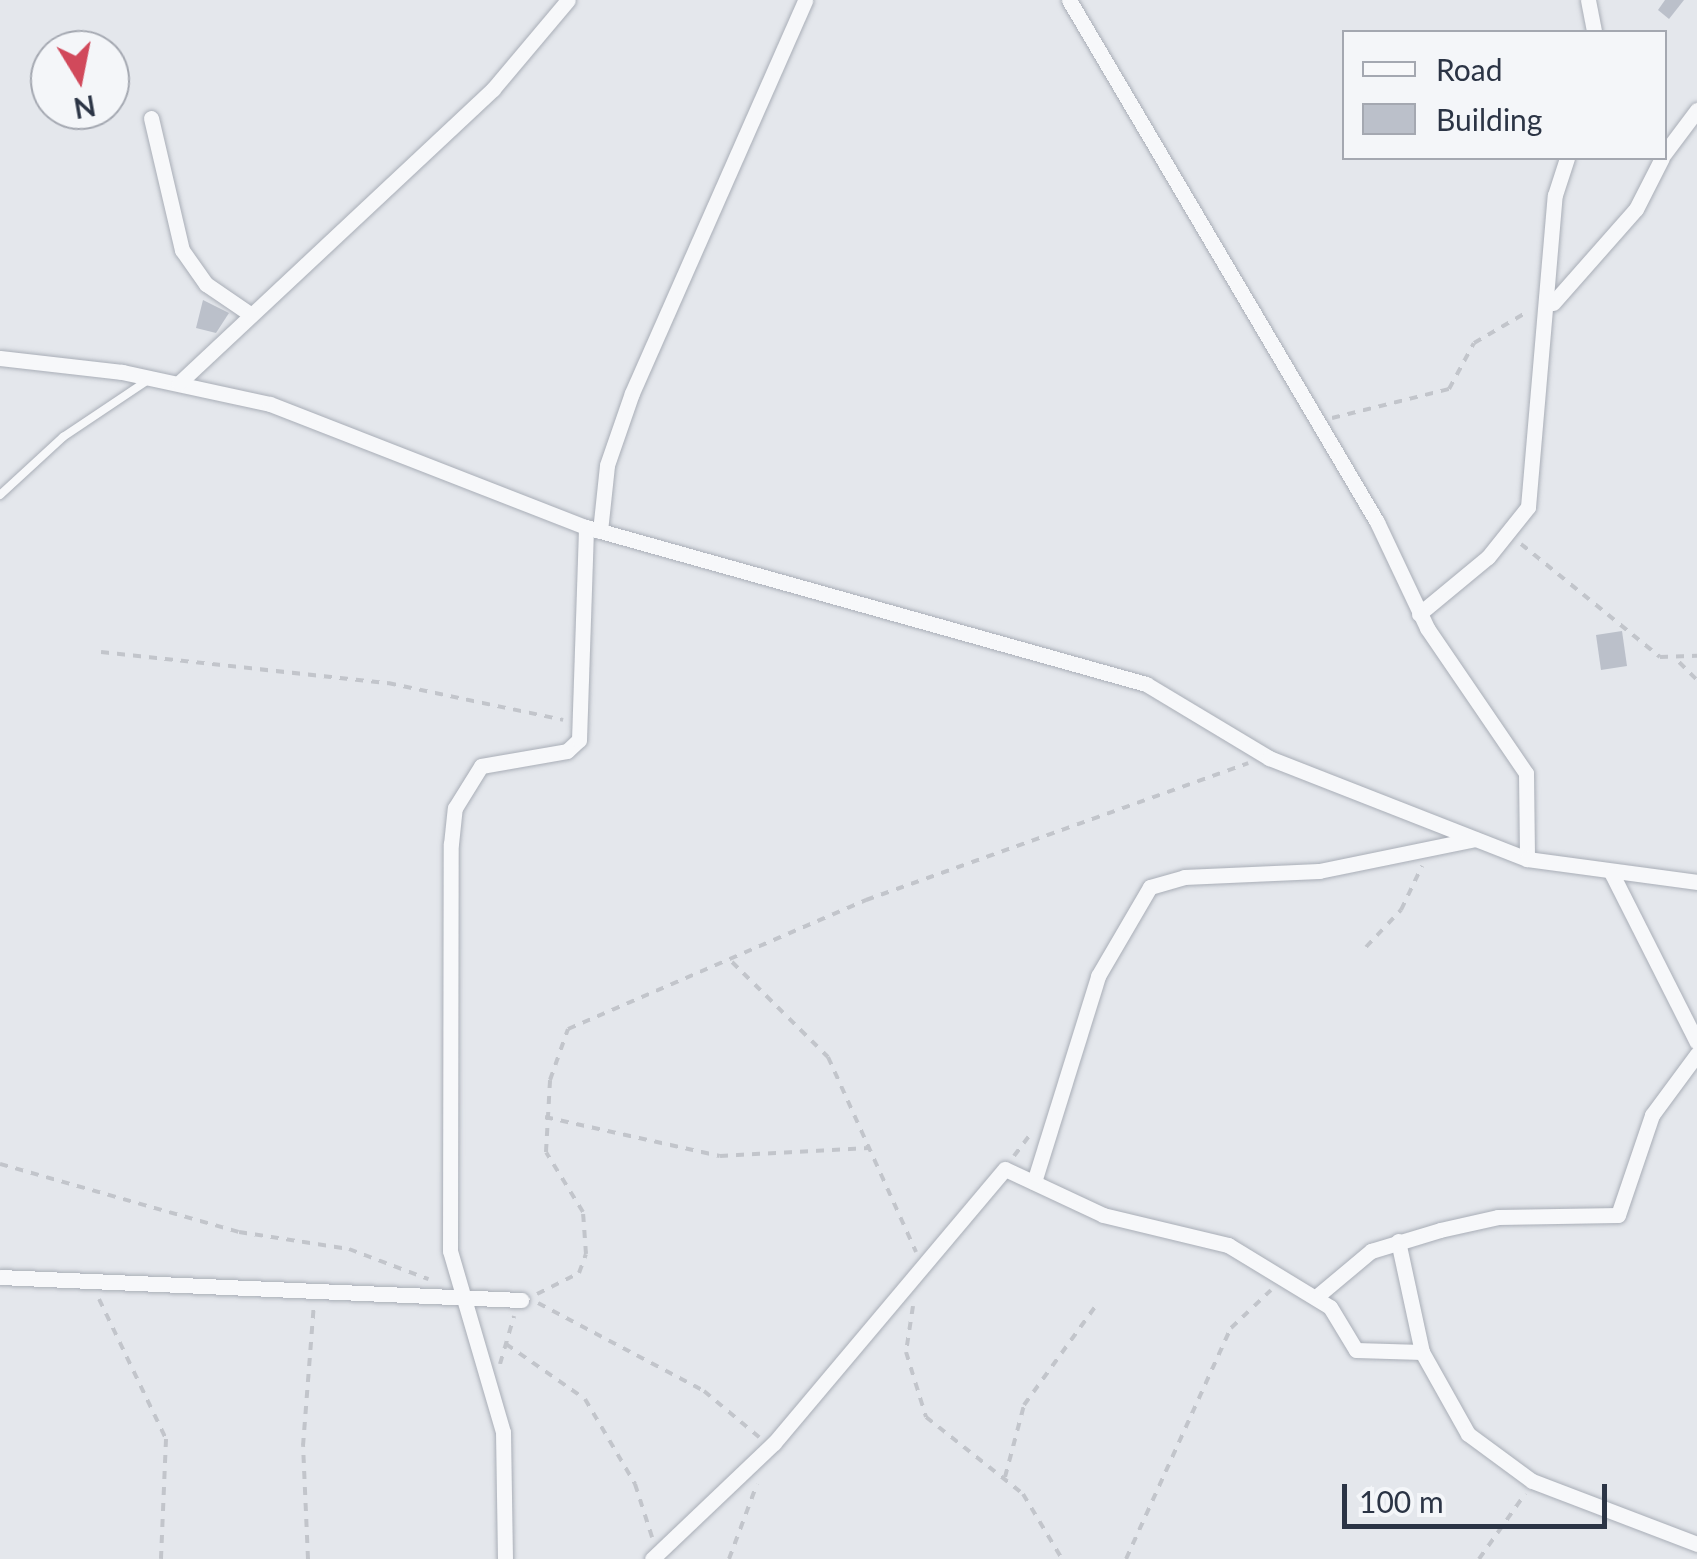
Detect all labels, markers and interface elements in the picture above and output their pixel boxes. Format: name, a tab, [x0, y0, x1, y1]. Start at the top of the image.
north arrow	[30, 30, 130, 130]
legend	[1342, 30, 1667, 160]
text: Road	[1436, 51, 1503, 87]
text: N	[71, 89, 98, 126]
text: Building	[1436, 101, 1542, 137]
scale bar	[1347, 1464, 1612, 1526]
text: 100 m	[1359, 1483, 1444, 1519]

